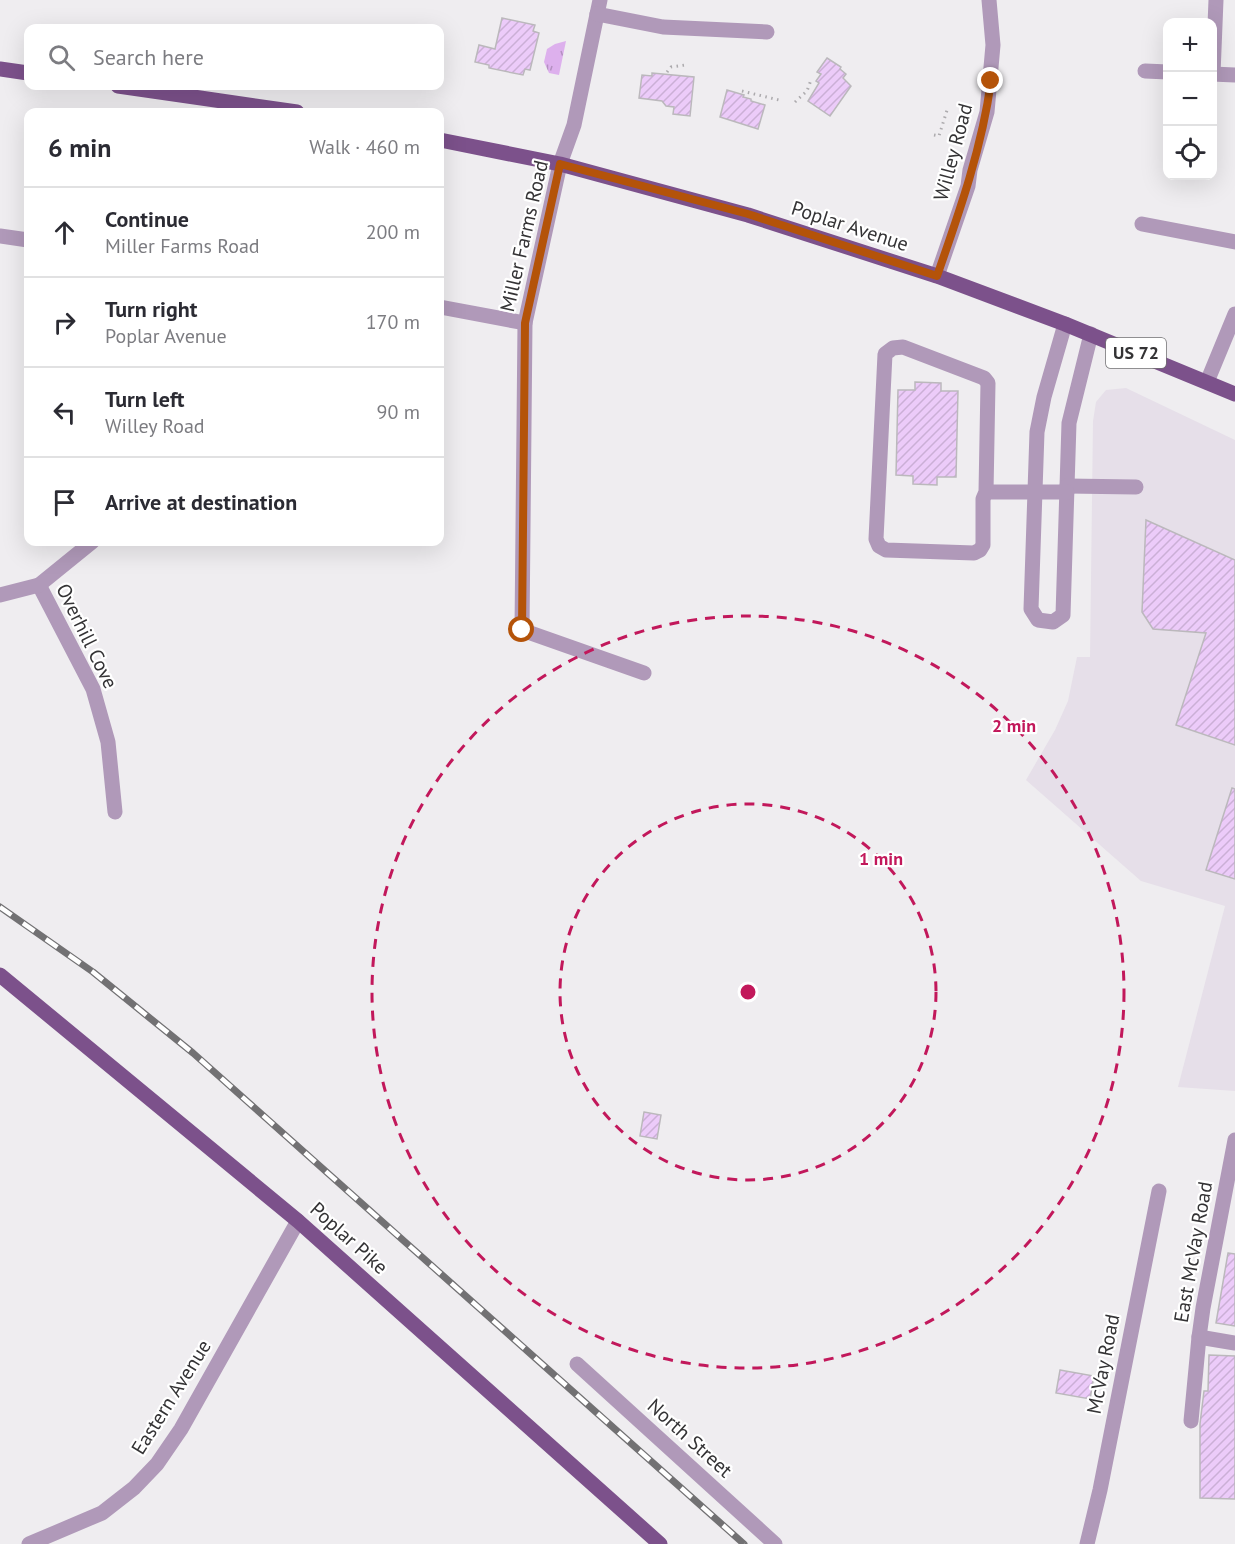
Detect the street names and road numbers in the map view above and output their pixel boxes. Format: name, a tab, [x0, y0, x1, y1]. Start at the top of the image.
street label: Willey Road	[928, 101, 978, 203]
street label: Miller Farms Road	[494, 158, 554, 314]
street label: Poplar Avenue	[788, 195, 912, 257]
road number: US 72	[1106, 338, 1166, 368]
street label: Overhill Cove	[50, 579, 124, 693]
street label: East McVay Road	[1168, 1180, 1218, 1324]
street label: Poplar Pike	[305, 1196, 393, 1280]
street label: McVay Road	[1081, 1312, 1125, 1416]
street label: Eastern Avenue	[125, 1335, 217, 1459]
street label: North Street	[642, 1393, 738, 1483]

